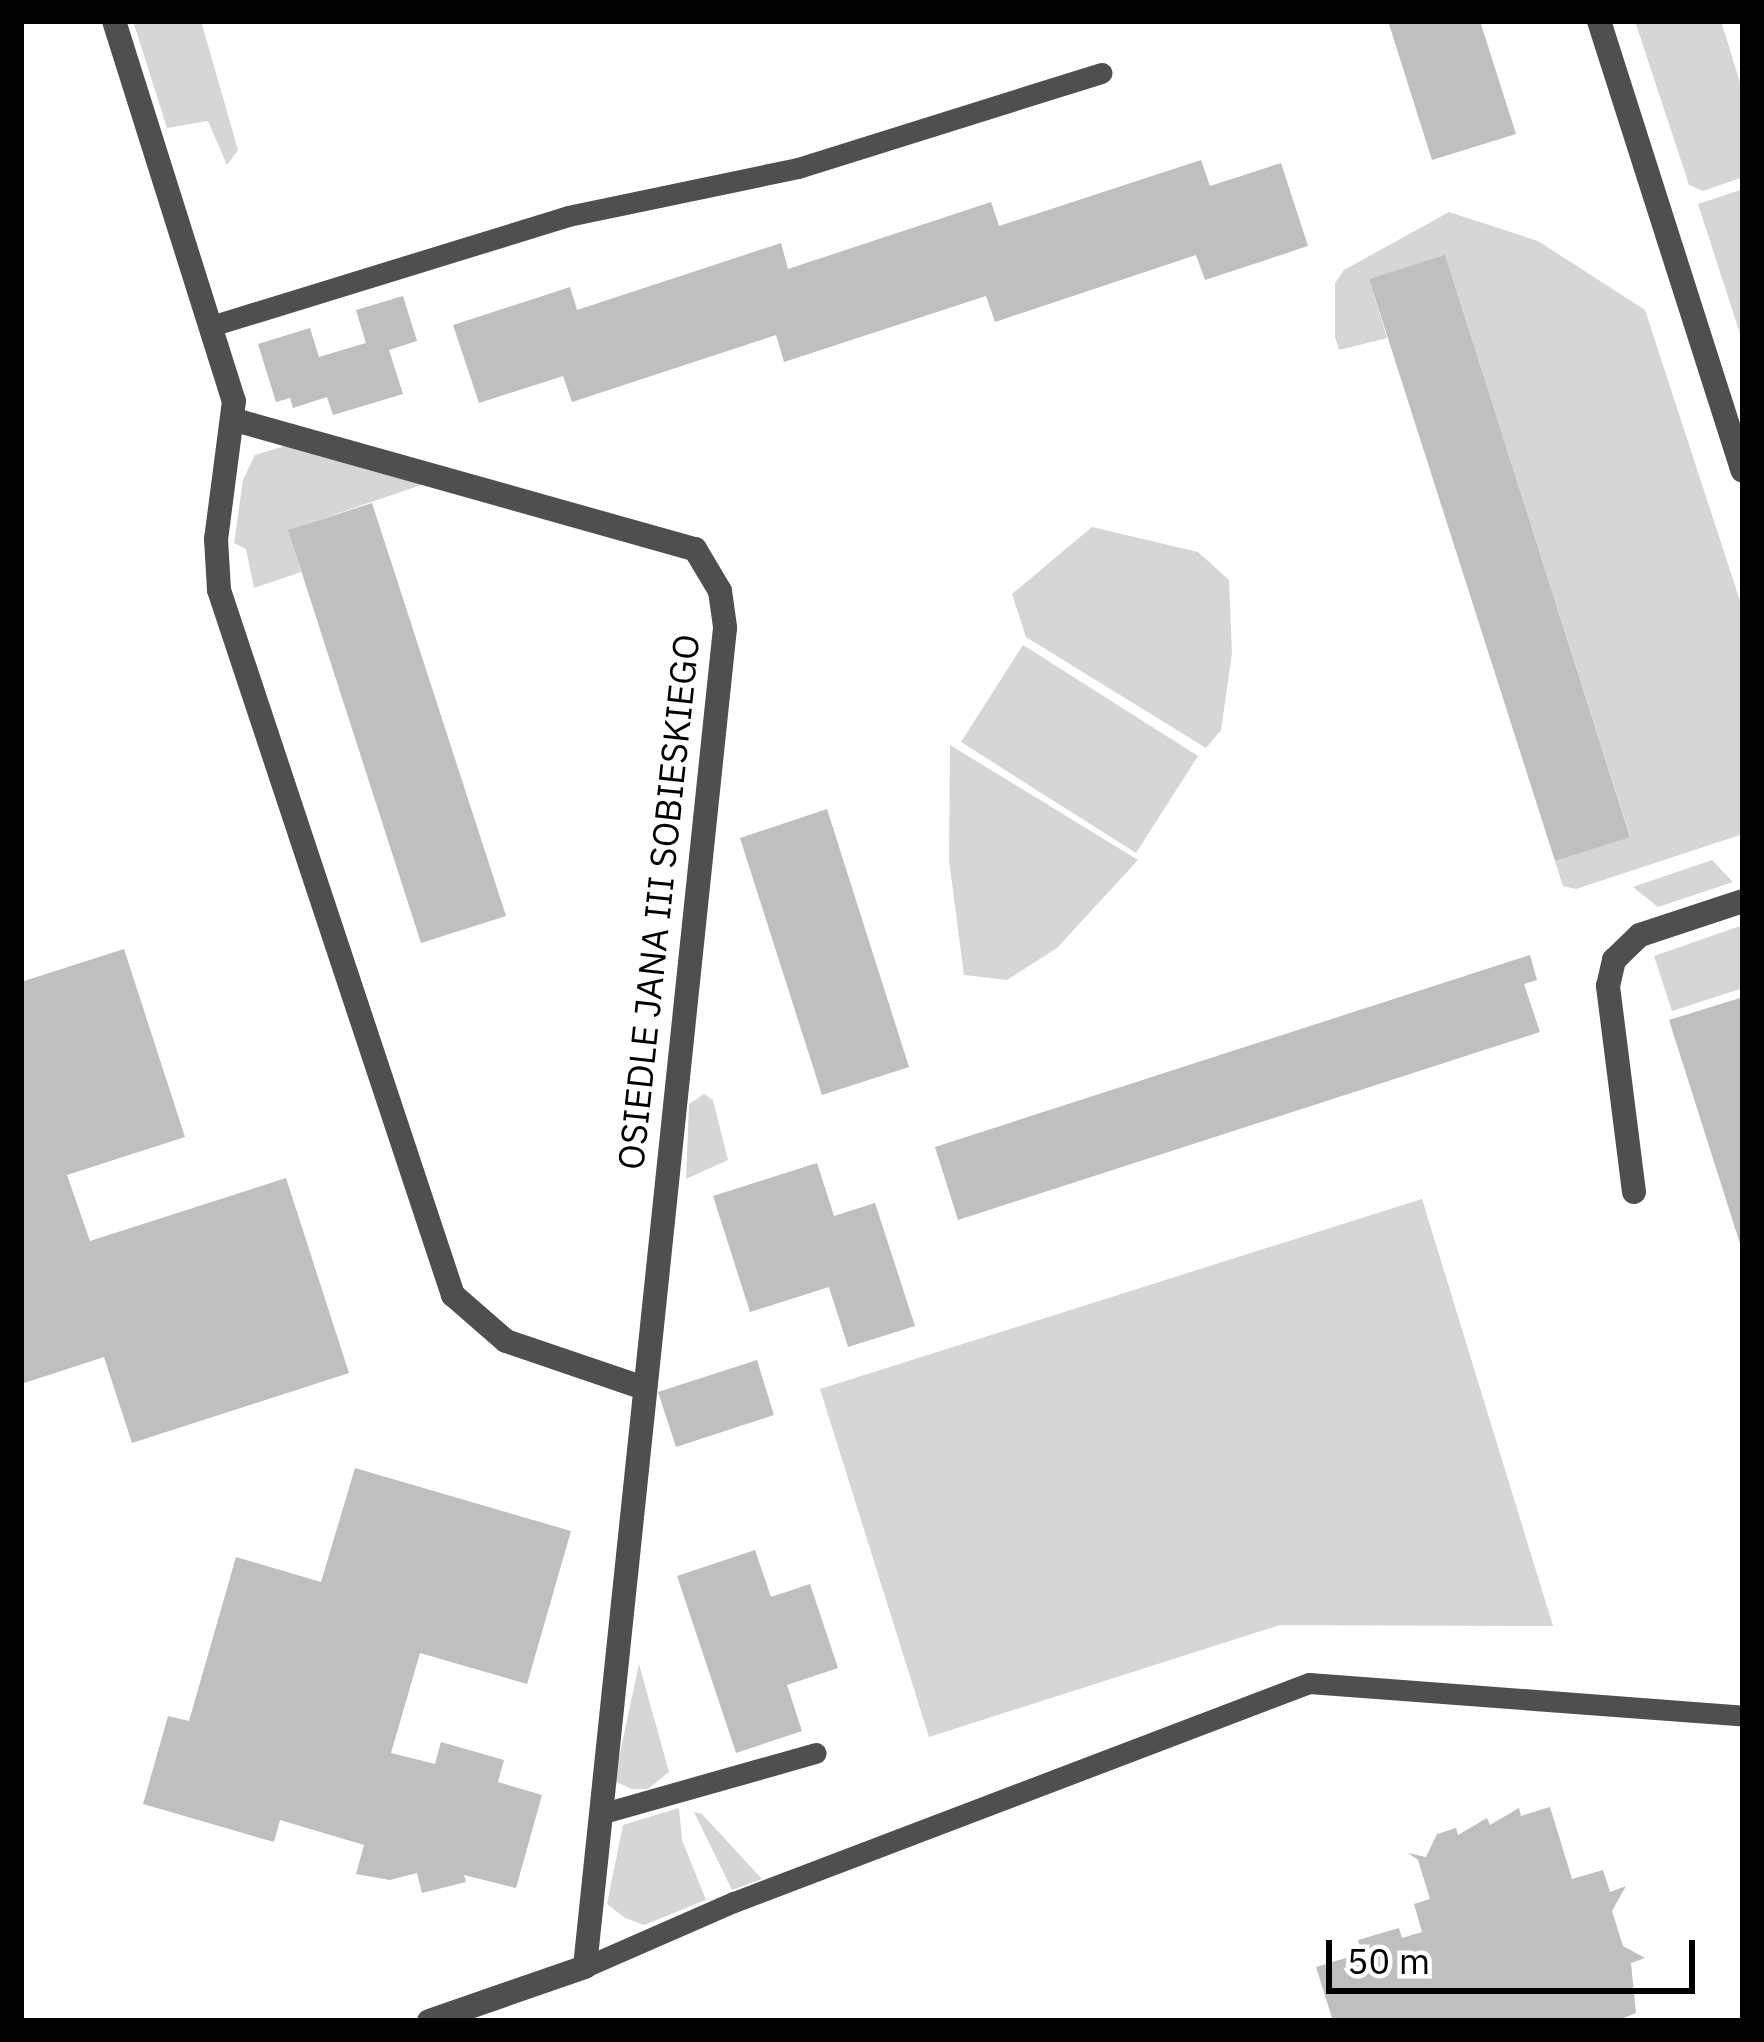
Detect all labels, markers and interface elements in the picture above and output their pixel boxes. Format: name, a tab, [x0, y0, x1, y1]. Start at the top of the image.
street label: OSIEDLE JANA III SOBIESKIEGO	[608, 632, 708, 1172]
scale bar	[1332, 1916, 1701, 1990]
text: 50 m	[1347, 1937, 1430, 1984]

